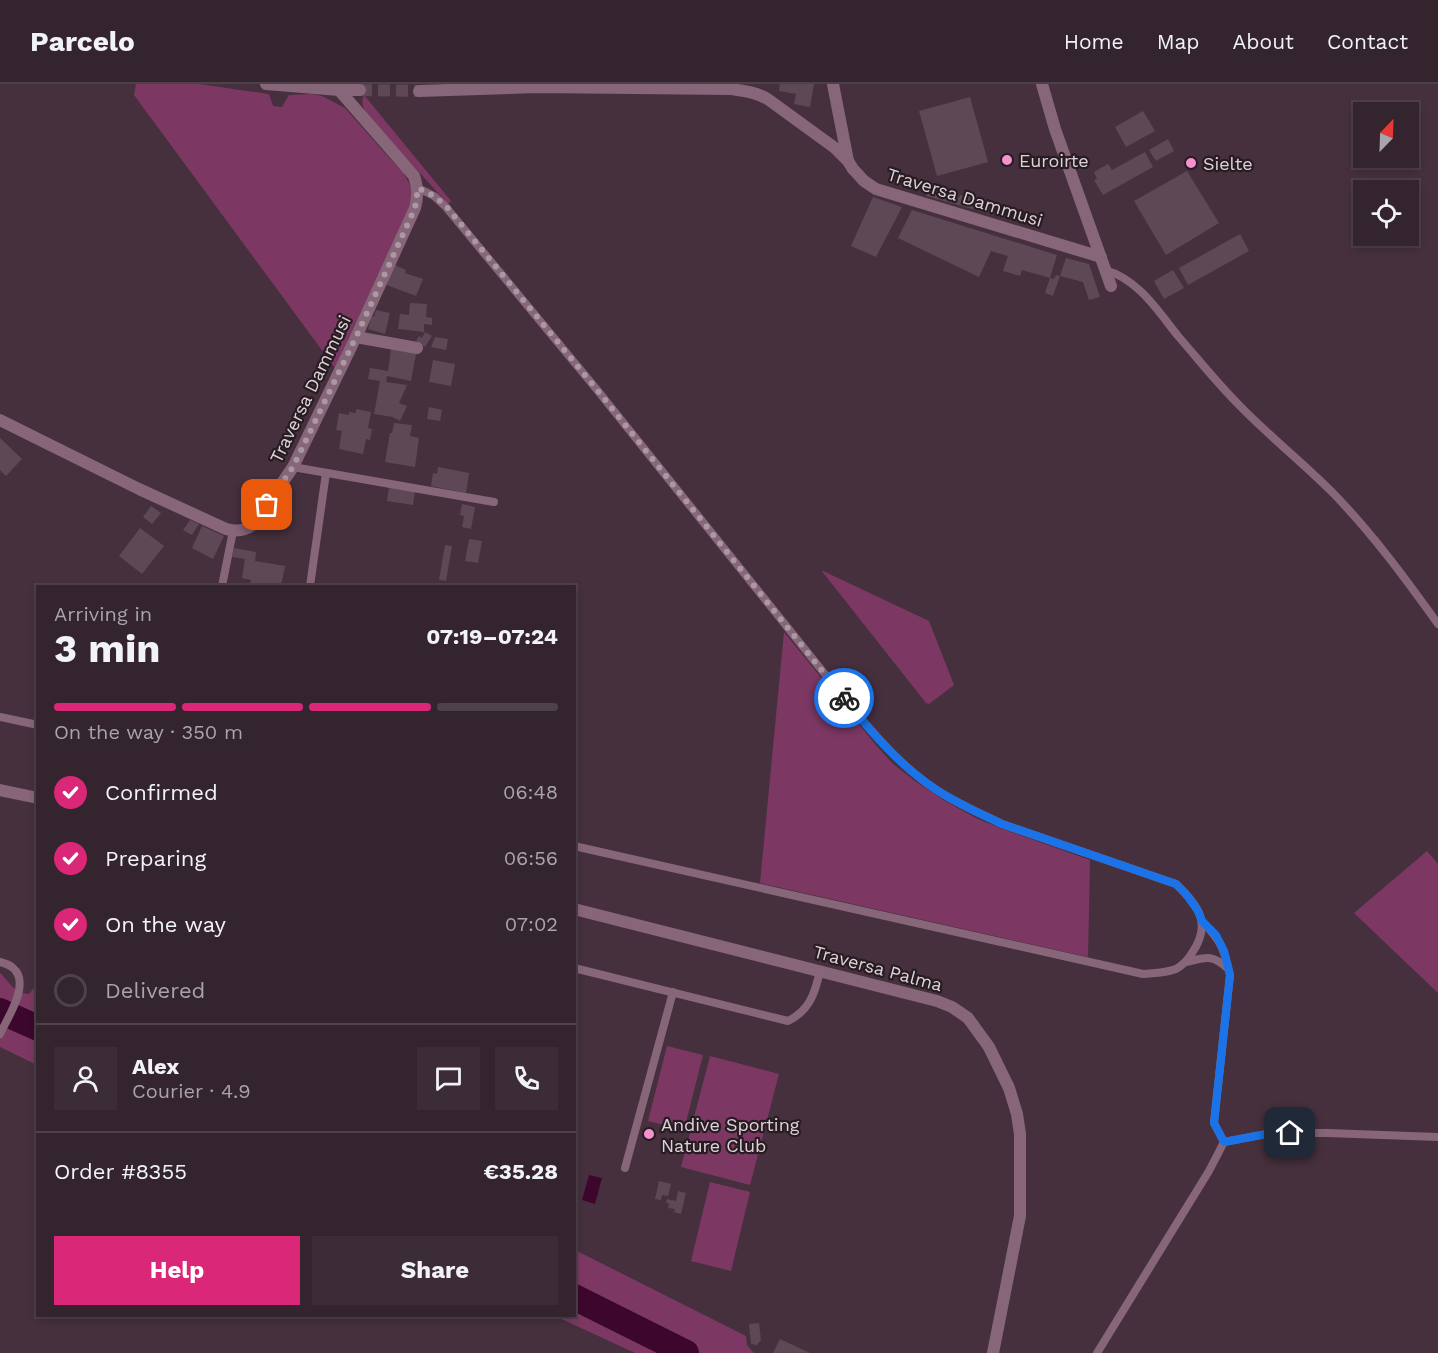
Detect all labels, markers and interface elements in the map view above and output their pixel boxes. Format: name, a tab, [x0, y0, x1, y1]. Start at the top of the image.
text: Parcelo	[30, 25, 135, 58]
text: Home	[1064, 29, 1124, 54]
text: Map	[1157, 29, 1200, 54]
text: About	[1233, 29, 1294, 54]
text: Contact	[1327, 29, 1408, 54]
north arrow	[1353, 102, 1419, 168]
map controls	[1353, 102, 1419, 246]
place label: Euroirte	[1019, 150, 1089, 171]
marker: Euroirte	[1000, 153, 1014, 167]
place label: Sielte	[1203, 153, 1253, 174]
marker: Sielte	[1184, 156, 1198, 170]
street label: Traversa Dammusi	[885, 163, 1045, 231]
button: locate	[1353, 180, 1419, 246]
street label: Traversa Dammusi	[265, 312, 355, 466]
pin	[241, 479, 292, 530]
icon: bag	[250, 488, 283, 521]
text: Arriving in	[54, 602, 152, 626]
text: 07:19–07:24	[426, 624, 558, 649]
text: 3 min	[54, 626, 161, 671]
courier	[814, 668, 874, 728]
icon: bike	[828, 682, 861, 715]
text: On the way · 350 m	[54, 720, 243, 744]
icon: check	[54, 776, 87, 809]
text: Confirmed	[105, 780, 218, 805]
text: 06:48	[503, 780, 558, 804]
icon: check	[54, 842, 87, 875]
text: Preparing	[105, 846, 206, 871]
text: 06:56	[504, 846, 558, 870]
icon: check	[54, 908, 87, 941]
text: On the way	[105, 912, 226, 937]
text: 07:02	[505, 912, 558, 936]
street label: Traversa Palma	[811, 941, 945, 995]
text: Delivered	[105, 978, 205, 1003]
button: person	[54, 1047, 117, 1110]
button: chat	[417, 1047, 480, 1110]
button: phone	[495, 1047, 558, 1110]
text: Alex	[132, 1054, 179, 1079]
text: Courier · 4.9	[132, 1079, 251, 1103]
pin	[1264, 1107, 1315, 1158]
place label: Andive Sporting Nature Club	[661, 1114, 800, 1156]
icon: home	[1273, 1116, 1306, 1149]
marker: Andive Sporting Nature Club	[642, 1127, 656, 1141]
text: Order #8355	[54, 1159, 187, 1184]
text: €35.28	[483, 1159, 558, 1184]
button: Help	[54, 1236, 300, 1305]
button: Share	[312, 1236, 558, 1305]

